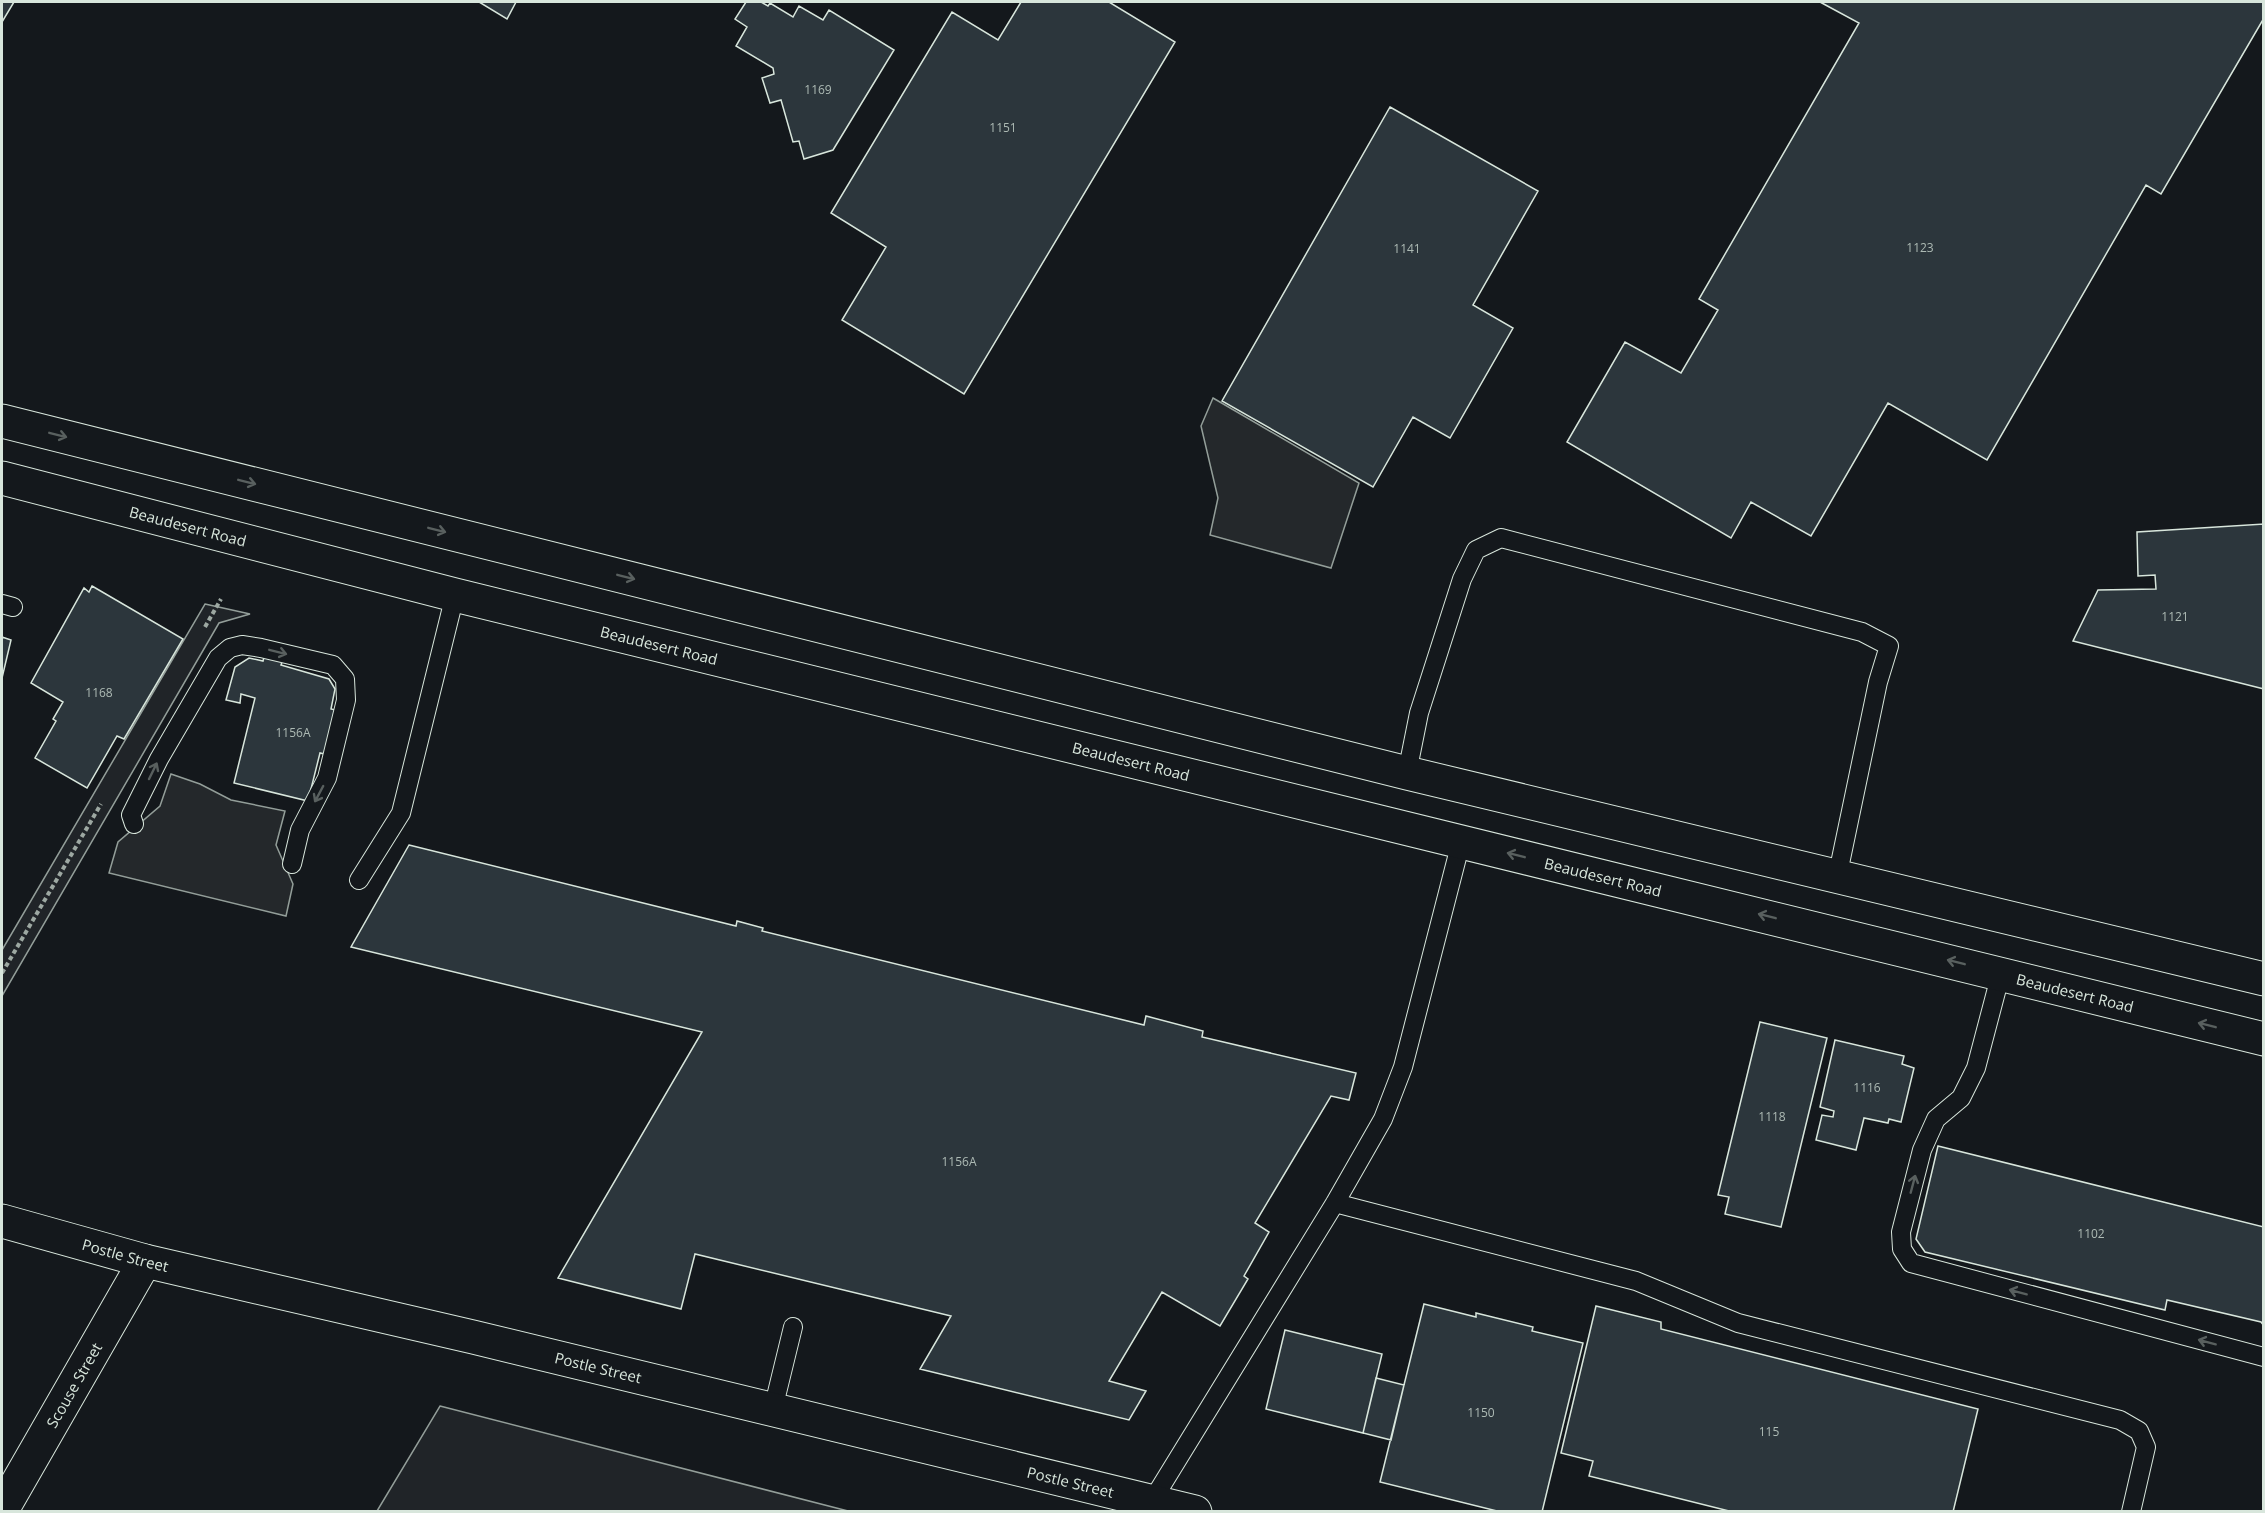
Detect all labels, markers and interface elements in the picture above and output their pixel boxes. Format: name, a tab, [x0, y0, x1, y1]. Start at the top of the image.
house number: 1169	[804, 81, 832, 98]
house number: 1151	[989, 119, 1017, 136]
house number: 1123	[1906, 239, 1934, 256]
house number: 1141	[1393, 240, 1421, 257]
one-way arrow	[48, 429, 67, 441]
one-way arrow	[238, 477, 257, 489]
street label: Beaudesert Road	[127, 501, 249, 551]
one-way arrow	[427, 524, 446, 536]
one-way arrow	[616, 571, 635, 583]
house number: 1121	[2161, 608, 2189, 625]
street label: Beaudesert Road	[598, 621, 720, 669]
one-way arrow	[268, 647, 287, 658]
house number: 1168	[85, 684, 113, 701]
house number: 1156A	[275, 724, 311, 741]
street label: Beaudesert Road	[1070, 737, 1192, 785]
one-way arrow	[147, 762, 159, 780]
one-way arrow	[313, 785, 325, 802]
one-way arrow	[1507, 849, 1526, 861]
street label: Beaudesert Road	[1542, 853, 1664, 901]
one-way arrow	[1758, 909, 1777, 921]
one-way arrow	[1947, 956, 1966, 968]
street label: Beaudesert Road	[2014, 969, 2136, 1017]
one-way arrow	[2197, 1018, 2216, 1030]
house number: 1116	[1853, 1079, 1881, 1096]
house number: 1118	[1758, 1108, 1786, 1125]
house number: 1156A	[941, 1153, 977, 1170]
one-way arrow	[1908, 1175, 1919, 1194]
house number: 1102	[2077, 1225, 2105, 1242]
street label: Postle Street	[80, 1234, 170, 1276]
one-way arrow	[2009, 1285, 2028, 1297]
one-way arrow	[2198, 1335, 2217, 1347]
street label: Scouse Street	[41, 1339, 106, 1431]
street label: Postle Street	[553, 1347, 644, 1388]
house number: 1150	[1467, 1404, 1495, 1421]
house number: 115	[1759, 1423, 1779, 1440]
street label: Postle Street	[1025, 1462, 1116, 1502]

